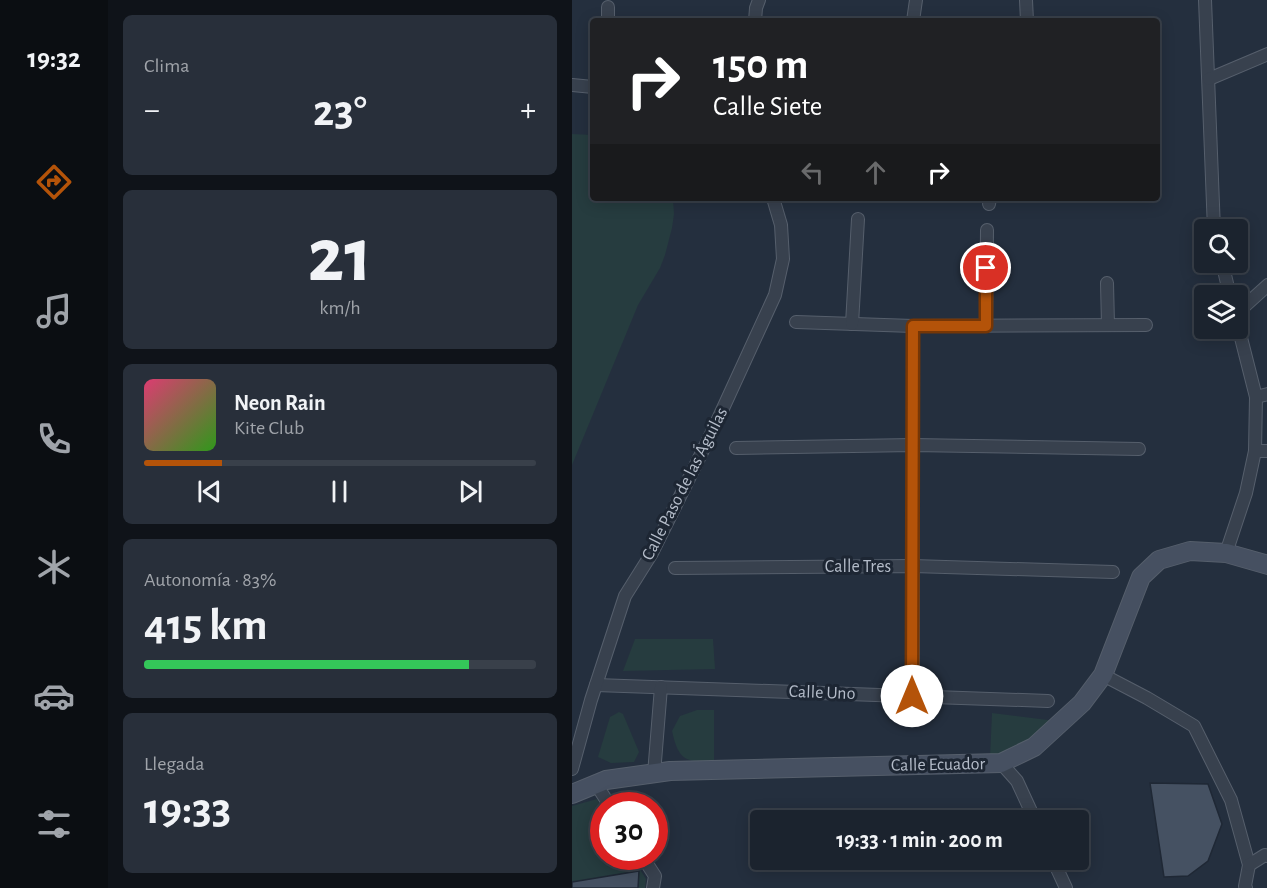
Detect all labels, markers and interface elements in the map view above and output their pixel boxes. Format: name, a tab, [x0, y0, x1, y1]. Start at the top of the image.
icon: right	[614, 42, 692, 120]
text: 150 m	[713, 44, 808, 86]
text: 19:32	[27, 45, 81, 72]
text: Clima	[144, 56, 189, 76]
text: 23°	[313, 89, 367, 134]
text: Calle Siete	[713, 93, 822, 120]
text: −	[144, 94, 160, 127]
text: +	[520, 94, 536, 127]
icon: left	[796, 156, 829, 189]
icon: ahead	[859, 156, 892, 189]
icon: right	[922, 156, 955, 189]
icon: directions	[33, 161, 75, 203]
text: 21	[308, 218, 372, 296]
map controls	[1194, 219, 1248, 339]
button: search	[1194, 219, 1248, 273]
pin	[960, 242, 1011, 293]
icon: arrive	[969, 251, 1002, 284]
button: layers	[1194, 285, 1248, 339]
icon: music	[33, 290, 75, 332]
text: km/h	[319, 298, 361, 318]
text: Neon Rain	[234, 392, 326, 414]
street label: Calle Paso de las Águilas	[636, 403, 731, 563]
icon: phone	[33, 418, 75, 460]
text: Kite Club	[234, 418, 304, 438]
icon: previous	[193, 475, 226, 508]
icon: pause	[323, 475, 356, 508]
icon: next	[454, 475, 487, 508]
icon: climate	[33, 546, 75, 588]
street label: Calle Tres	[825, 558, 891, 576]
text: Autonomía · 83%	[144, 570, 276, 590]
text: 415 km	[144, 603, 268, 648]
position arrow	[880, 664, 944, 728]
icon: car	[33, 675, 75, 717]
street label: Calle Uno	[788, 683, 856, 703]
text: Llegada	[144, 754, 205, 774]
street label: Calle Ecuador	[891, 755, 985, 775]
text: 19:33	[144, 787, 231, 832]
speed limit sign: 30	[590, 792, 668, 870]
icon: filters	[33, 803, 75, 845]
text: 19:33 · 1 min · 200 m	[836, 829, 1003, 851]

